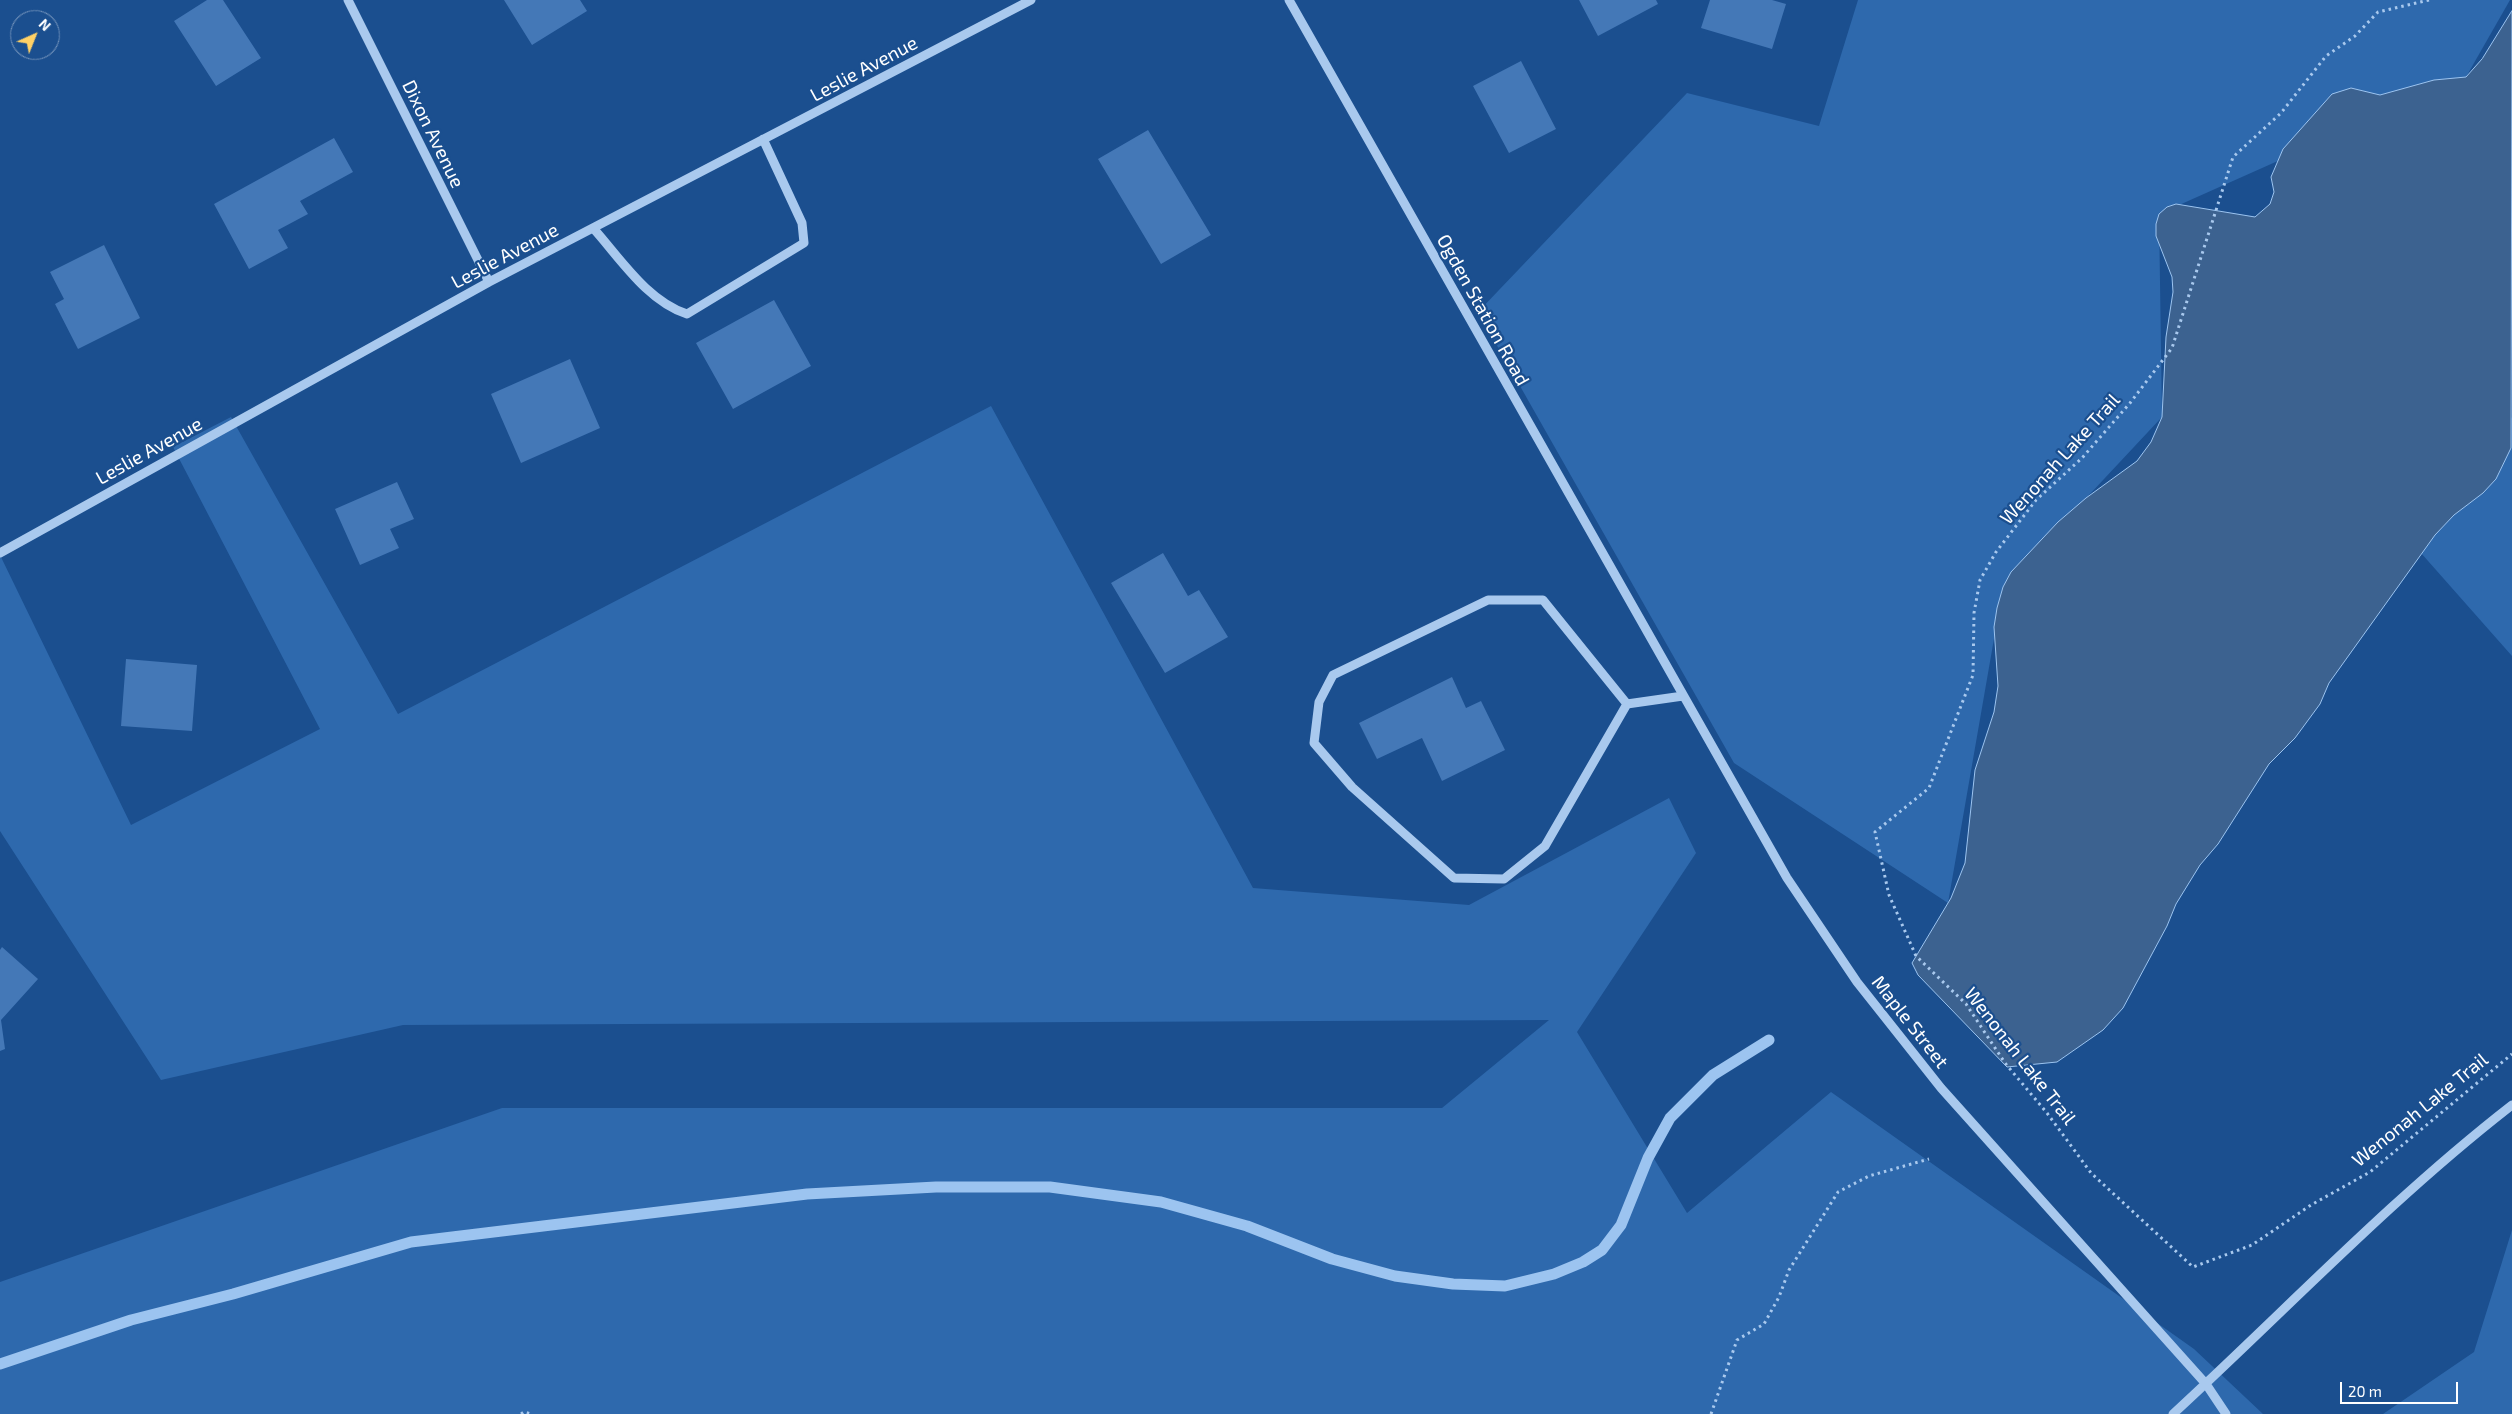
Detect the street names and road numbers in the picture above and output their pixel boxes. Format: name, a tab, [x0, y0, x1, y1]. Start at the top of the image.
street label: Leslie Avenue	[807, 31, 921, 107]
street label: Dixon Avenue	[397, 76, 469, 192]
street label: Leslie Avenue	[448, 218, 562, 294]
street label: Ogden Station Road	[1432, 230, 1534, 390]
street label: Wenonah Lake Trail	[1995, 389, 2125, 529]
street label: Leslie Avenue	[92, 412, 206, 490]
street label: Maple Street	[1867, 971, 1953, 1073]
street label: Wenonah Lake Trail	[1959, 983, 2081, 1129]
street label: Wenonah Lake Trail	[2347, 1048, 2493, 1172]

